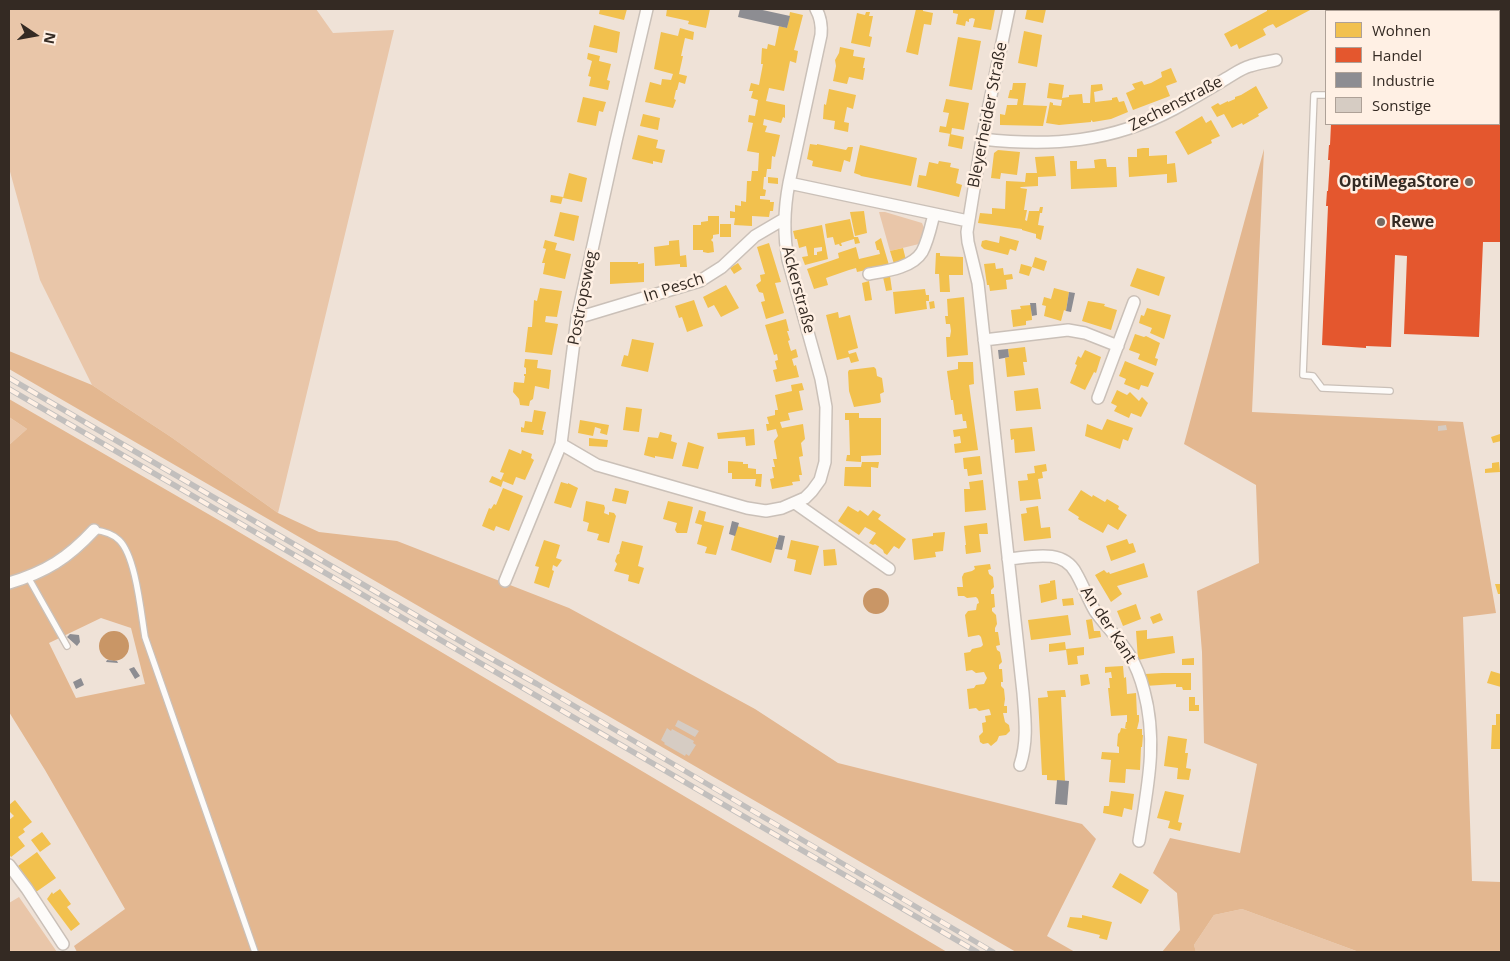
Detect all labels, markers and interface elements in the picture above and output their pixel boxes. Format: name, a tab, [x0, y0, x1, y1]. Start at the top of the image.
north arrow	[10, 10, 60, 60]
legend	[1325, 10, 1500, 125]
text: Wohnen	[1372, 20, 1431, 40]
text: N	[40, 31, 61, 46]
street label: Bleyerheider Straße	[964, 41, 1012, 189]
text: Handel	[1372, 45, 1422, 65]
text: Industrie	[1372, 70, 1435, 90]
street label: Zechenstraße	[1126, 72, 1226, 136]
text: Sonstige	[1372, 95, 1431, 115]
place label: OptiMegaStore	[1339, 172, 1459, 192]
marker: OptiMegaStore	[1463, 176, 1475, 188]
place label: Rewe	[1391, 212, 1434, 232]
marker: Rewe	[1375, 216, 1387, 228]
street label: Ackerstraße	[777, 244, 819, 336]
street label: Postropsweg	[564, 249, 602, 347]
street label: In Pesch	[641, 269, 707, 307]
street label: An der Kant	[1076, 583, 1140, 667]

